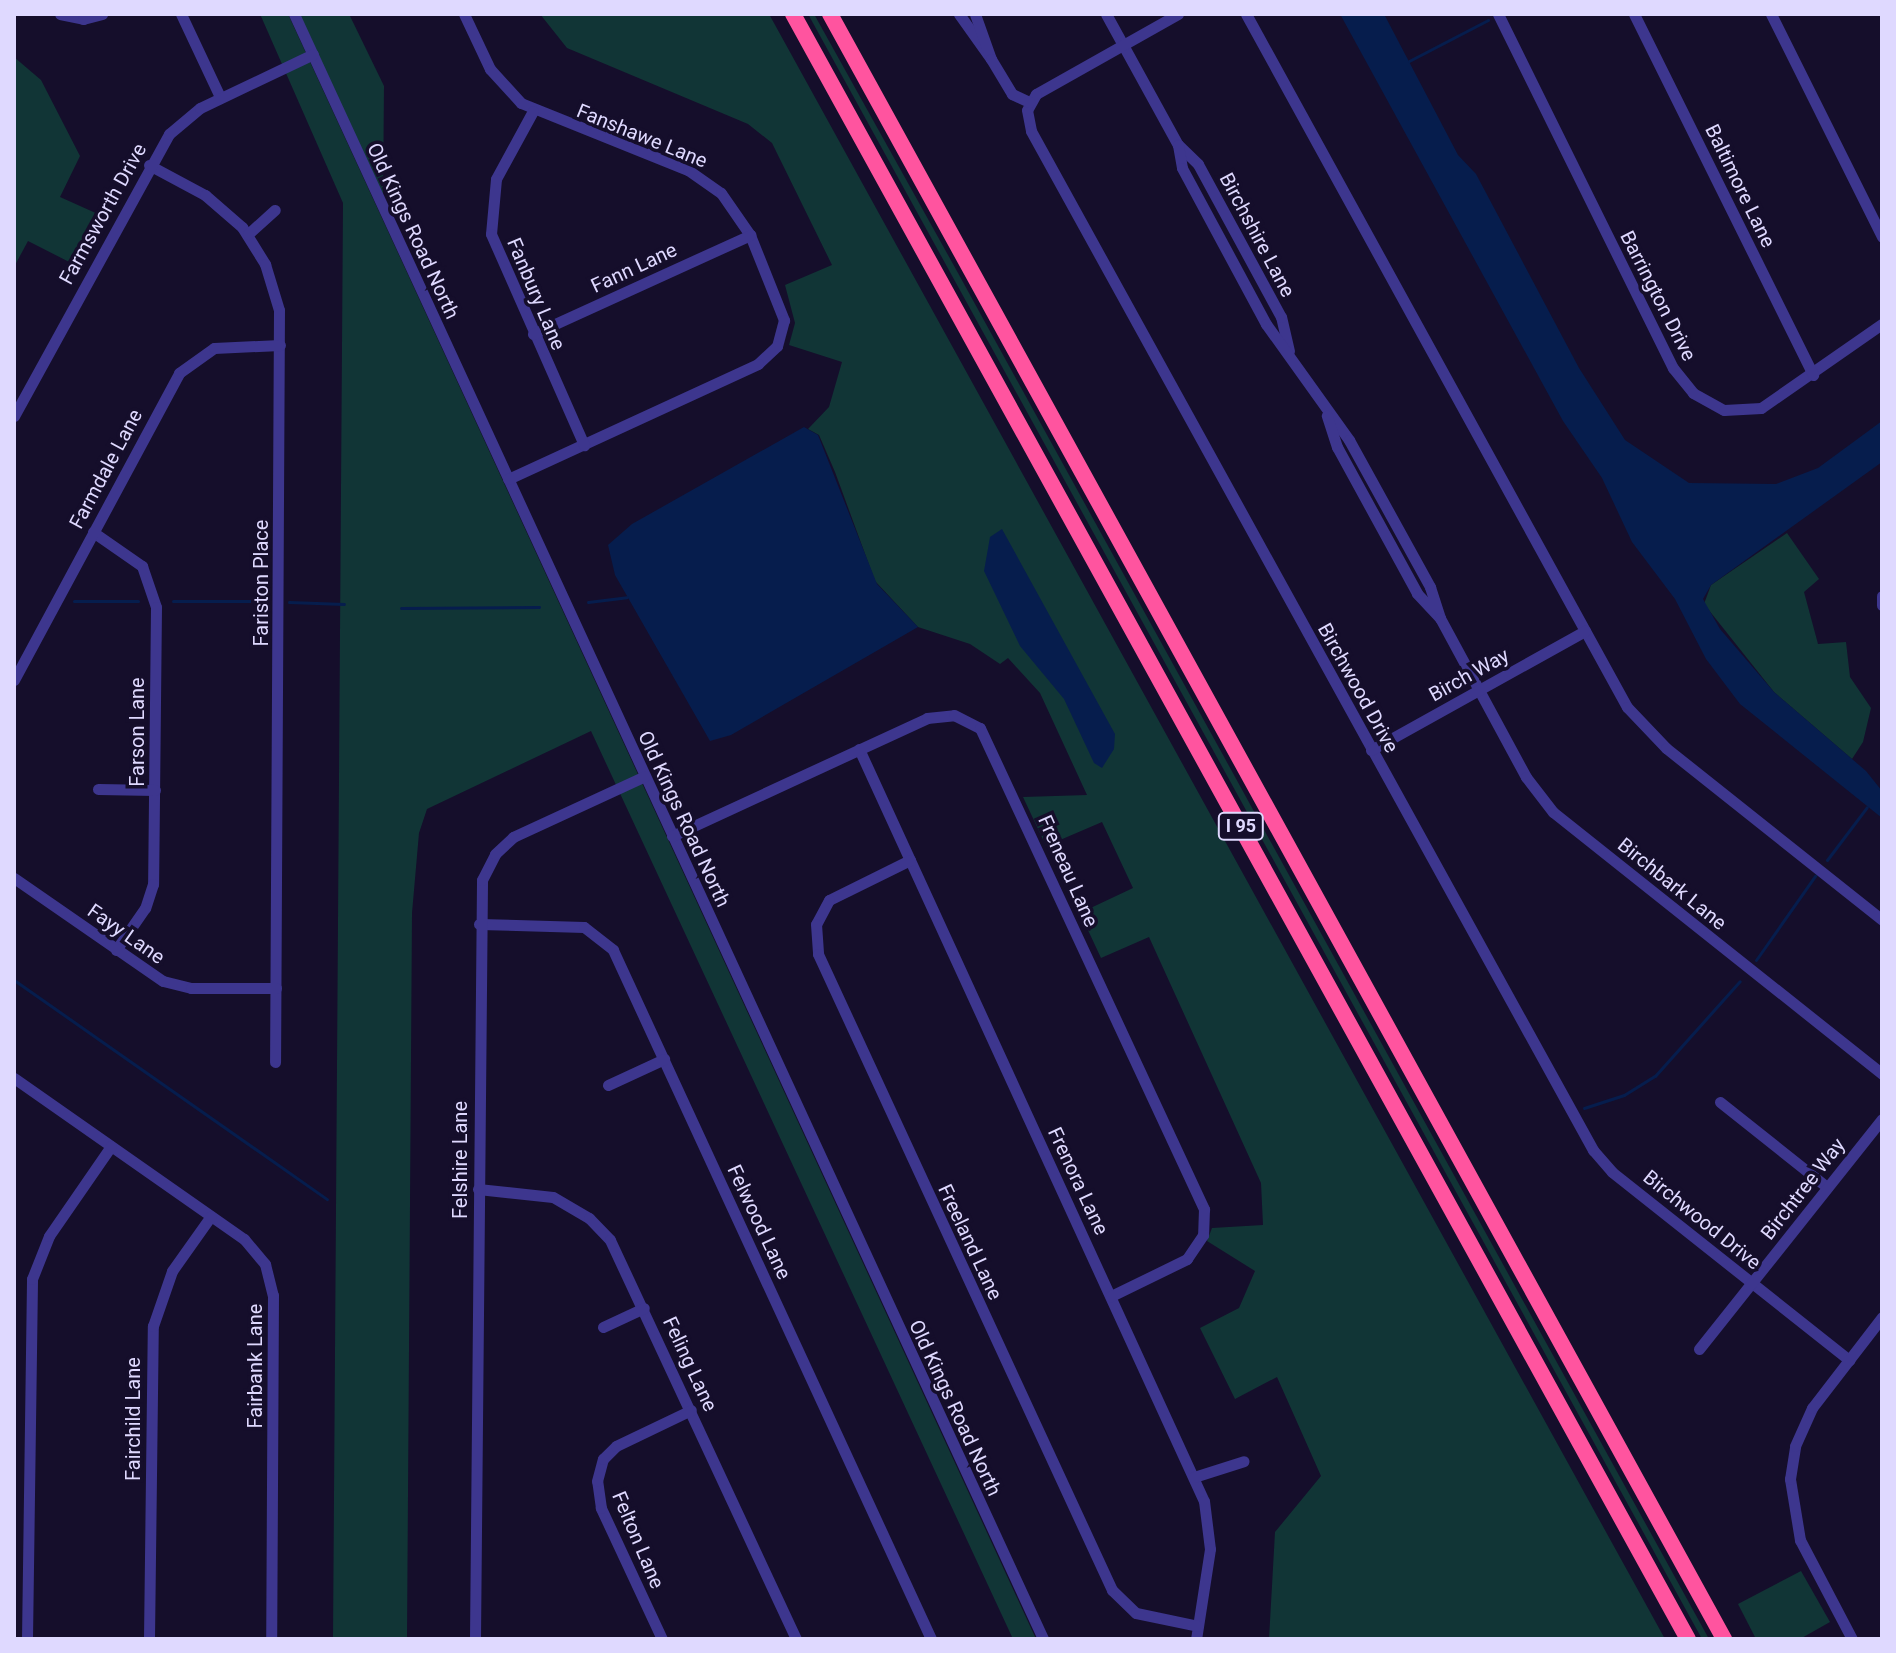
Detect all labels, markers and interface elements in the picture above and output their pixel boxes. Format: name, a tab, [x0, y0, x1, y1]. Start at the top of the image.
street label: Fanshawe Lane	[573, 99, 711, 173]
street label: Baltimore Lane	[1700, 121, 1780, 251]
street label: Farmsworth Drive	[54, 139, 152, 289]
street label: Old Kings Road North	[362, 139, 464, 323]
street label: Birchshire Lane	[1214, 169, 1300, 301]
street label: Barrington Drive	[1615, 227, 1701, 365]
street label: Fanbury Lane	[502, 234, 570, 354]
street label: Fann Lane	[587, 238, 681, 298]
street label: Farmdale Lane	[64, 405, 148, 533]
street label: Fariston Place	[249, 520, 273, 646]
street label: Birchwood Drive	[1312, 619, 1404, 757]
street label: Birch Way	[1425, 643, 1513, 707]
street label: Farson Lane	[125, 677, 149, 787]
street label: Old Kings Road North	[633, 727, 735, 911]
street label: Freneau Lane	[1033, 811, 1103, 931]
road number: I 95	[1217, 812, 1265, 840]
street label: Birchbark Lane	[1613, 833, 1731, 935]
street label: Fayy Lane	[83, 899, 169, 969]
street label: Felshire Lane	[448, 1101, 472, 1219]
street label: Frenora Lane	[1043, 1123, 1113, 1239]
street label: Birchtree Way	[1756, 1133, 1850, 1245]
street label: Felwood Lane	[722, 1161, 796, 1283]
street label: Birchwood Drive	[1638, 1165, 1766, 1275]
street label: Freeland Lane	[933, 1180, 1007, 1304]
street label: Fairbank Lane	[243, 1304, 267, 1428]
street label: Feling Lane	[658, 1313, 722, 1415]
street label: Old Kings Road North	[904, 1316, 1006, 1500]
street label: Fairchild Lane	[121, 1357, 145, 1481]
street label: Felton Lane	[607, 1488, 669, 1592]

